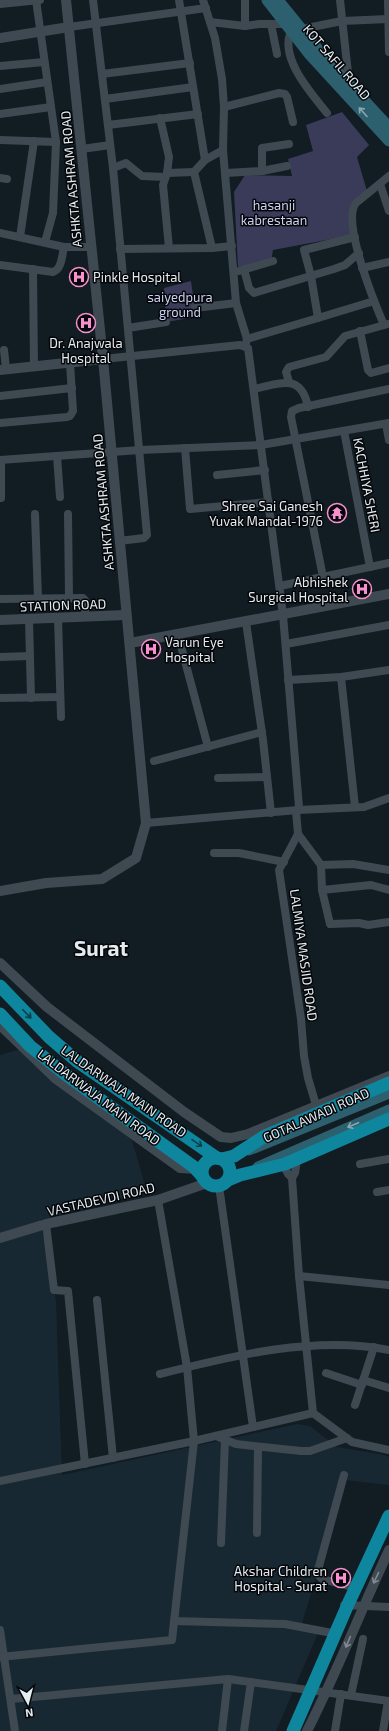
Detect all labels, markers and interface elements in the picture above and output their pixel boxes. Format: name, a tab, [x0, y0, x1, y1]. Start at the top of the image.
street label: KOT SAFIL ROAD	[300, 21, 374, 103]
one-way arrow	[359, 108, 368, 118]
street label: ASHKTA ASHRAM ROAD	[57, 110, 85, 248]
park label: hasanji kabrestaan	[241, 197, 307, 228]
hospital icon: Pinkle Hospital	[68, 266, 90, 288]
place label: Pinkle Hospital	[93, 269, 181, 285]
park label: saiyedpura ground	[147, 289, 213, 320]
hospital icon: Dr. Anajwala Hospital	[75, 312, 97, 334]
place label: Dr. Anajwala Hospital	[49, 335, 123, 366]
street label: ASHKTA ASHRAM ROAD	[89, 433, 117, 571]
street label: KACHHIYA SHERI	[350, 436, 384, 534]
place label: Shree Sai Ganesh Yuvak Mandal-1976	[209, 498, 323, 529]
temple icon: Shree Sai Ganesh Yuvak Mandal-1976	[326, 502, 348, 524]
place label: Abhishek Surgical Hospital	[248, 574, 348, 605]
hospital icon: Abhishek Surgical Hospital	[351, 578, 373, 600]
street label: STATION ROAD	[19, 595, 107, 615]
place label: Varun Eye Hospital	[165, 634, 224, 665]
hospital icon: Varun Eye Hospital	[140, 638, 162, 660]
street label: LALMIYA MASJID ROAD	[287, 888, 321, 1022]
district label: Surat	[74, 935, 129, 960]
one-way arrow	[22, 1009, 32, 1019]
street label: LALDARWAJA MAIN ROAD	[58, 1042, 190, 1140]
street label: LALDARWAJA MAIN ROAD	[34, 1046, 164, 1148]
street label: GOTALAWADI ROAD	[260, 1084, 372, 1146]
one-way arrow	[348, 1122, 360, 1129]
one-way arrow	[191, 1139, 202, 1147]
street label: VASTADEVDI ROAD	[46, 1179, 156, 1219]
place label: Akshar Children Hospital - Surat	[234, 1563, 327, 1594]
hospital icon: Akshar Children Hospital - Surat	[330, 1567, 352, 1589]
one-way arrow	[372, 1571, 379, 1583]
one-way arrow	[343, 1636, 351, 1648]
north arrow	[8, 1683, 48, 1723]
text: N	[24, 1706, 34, 1720]

